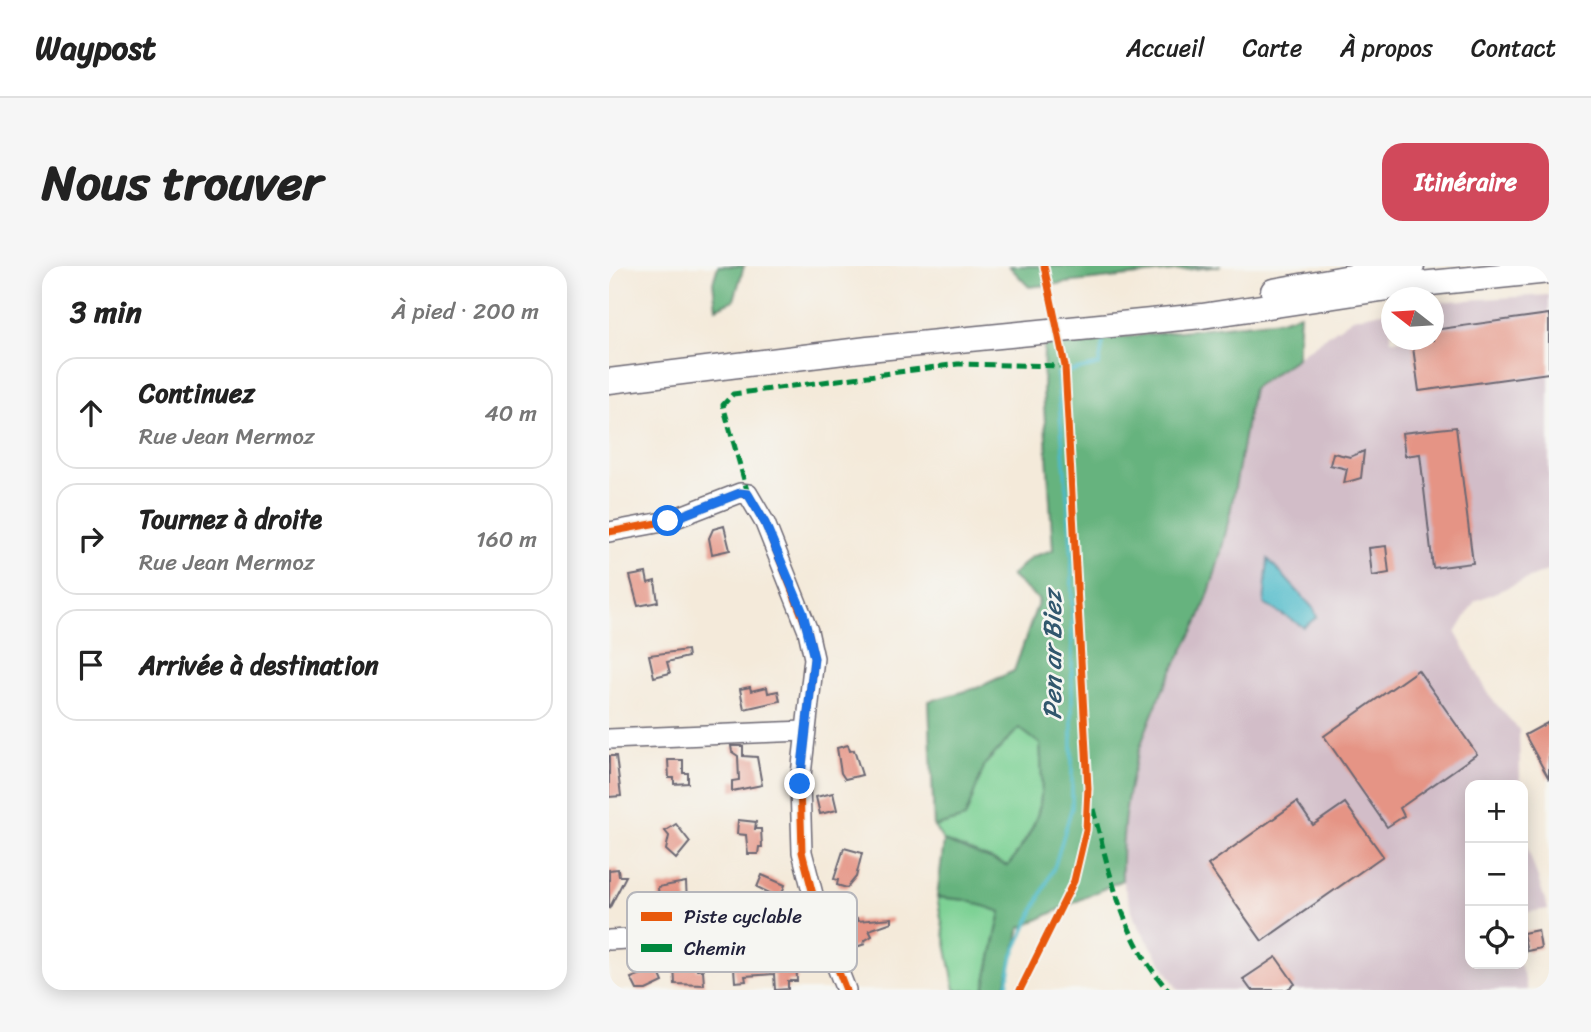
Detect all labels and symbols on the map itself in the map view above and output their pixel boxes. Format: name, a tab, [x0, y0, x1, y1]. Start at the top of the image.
north arrow	[1381, 287, 1444, 350]
route start	[652, 505, 683, 536]
water label: Pen ar Biez	[1029, 587, 1075, 720]
route end	[784, 768, 815, 799]
legend	[627, 892, 857, 972]
text: Piste cyclable	[684, 900, 802, 933]
text: Chemin	[684, 932, 746, 965]

